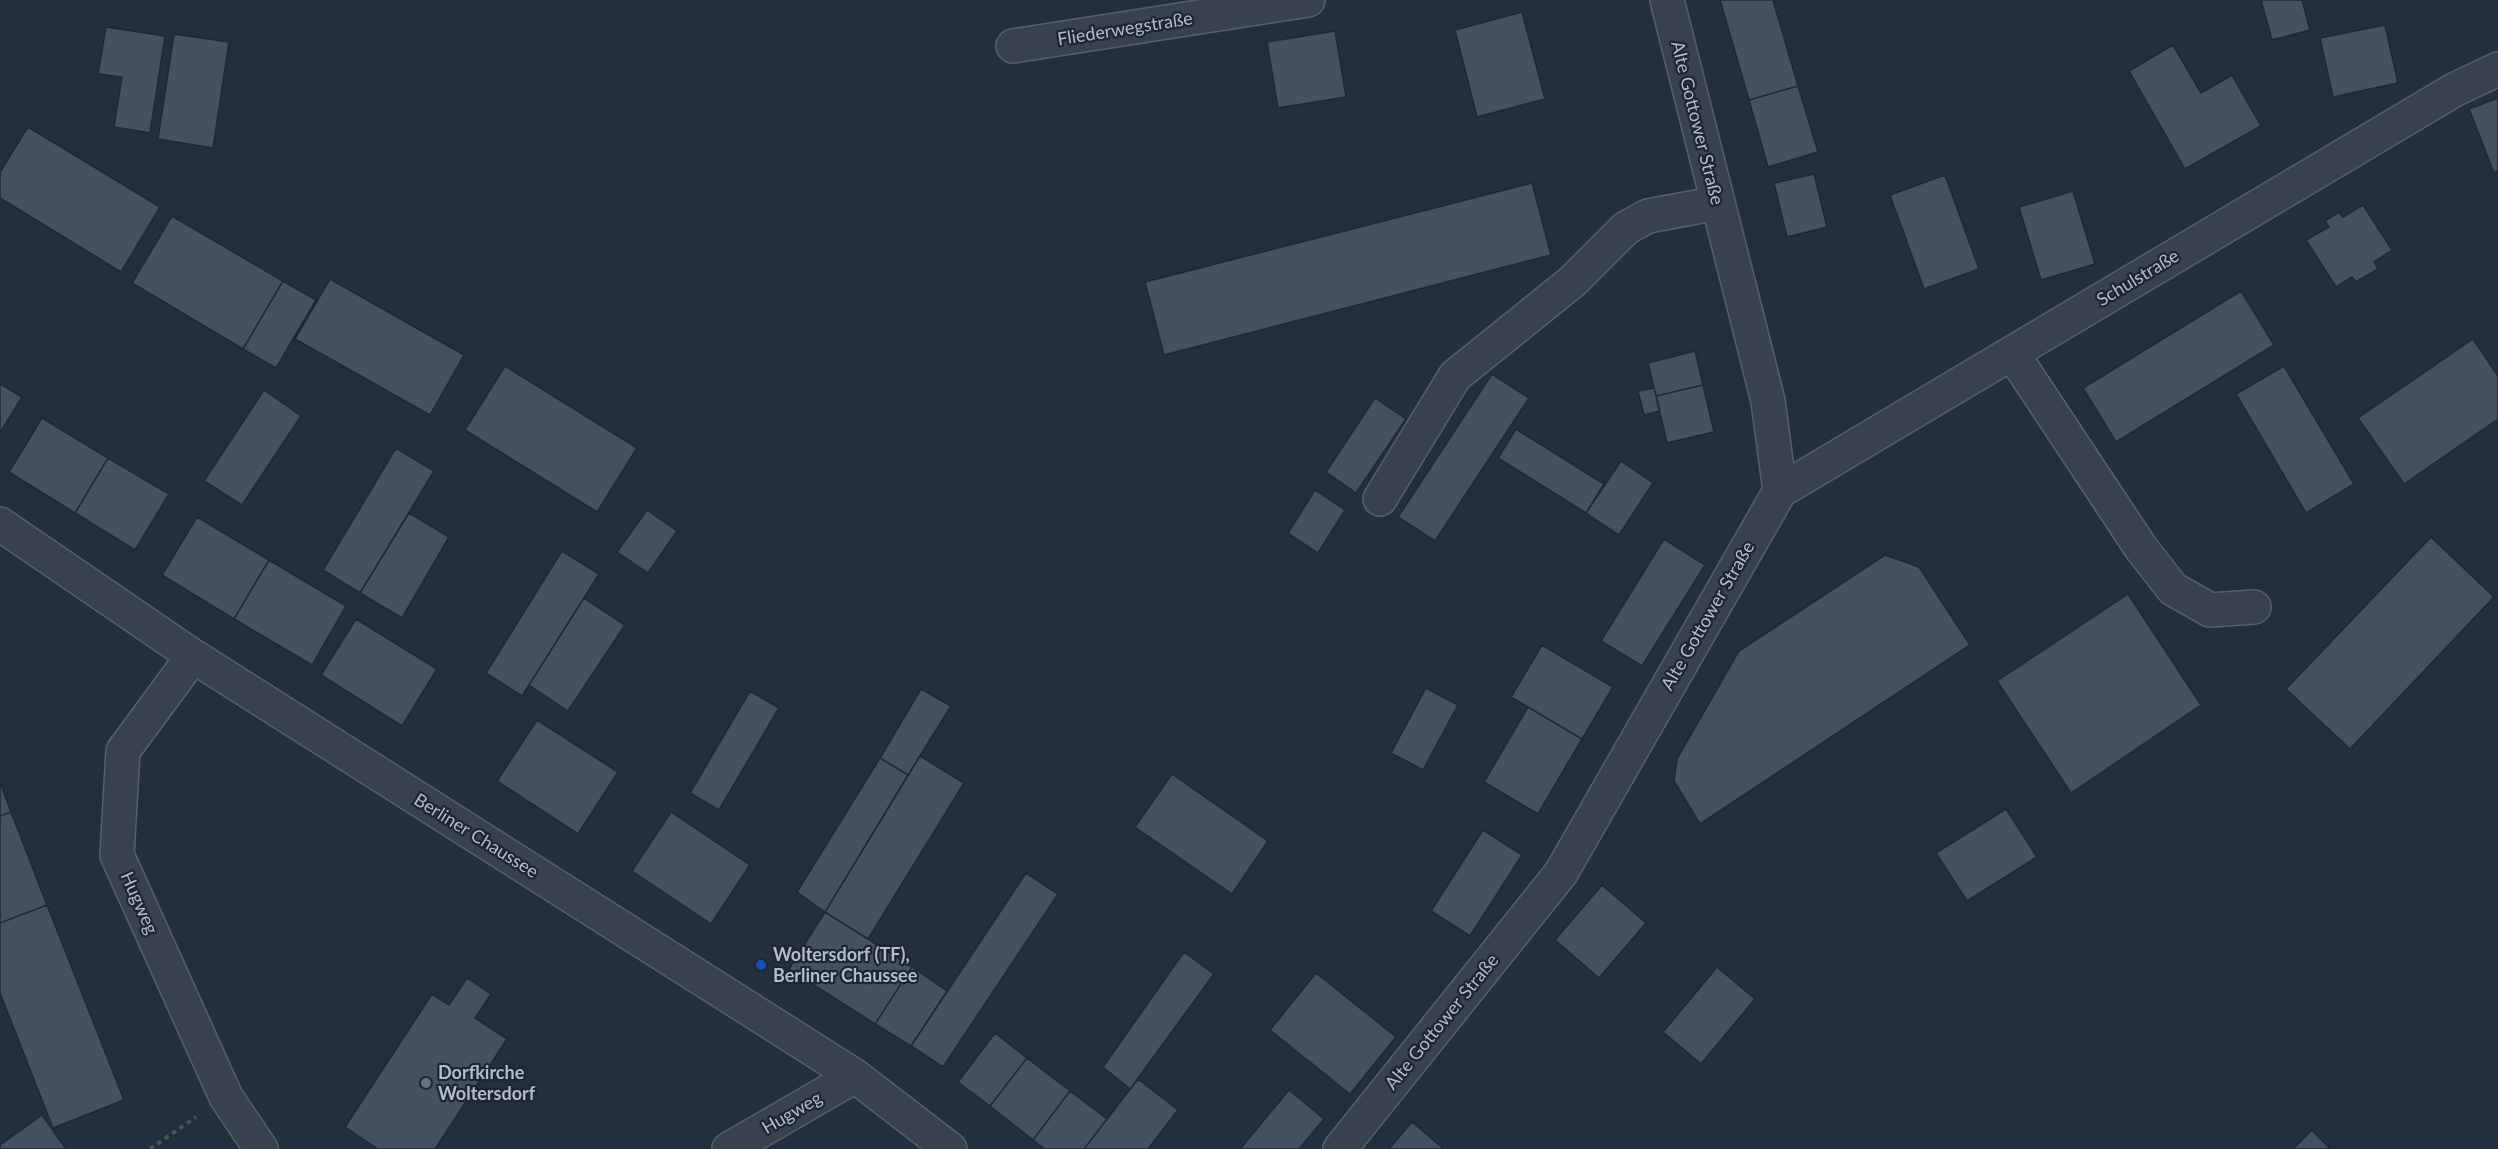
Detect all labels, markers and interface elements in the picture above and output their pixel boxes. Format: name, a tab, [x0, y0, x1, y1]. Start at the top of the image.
street label: Fliederwegstraße	[1056, 8, 1194, 50]
street label: Alte Gottower Straße	[1666, 39, 1728, 207]
street label: Schulstraße	[2093, 245, 2183, 311]
street label: Alte Gottower Straße	[1657, 538, 1759, 694]
street label: Berliner Chaussee	[410, 789, 542, 883]
street label: Hugweg	[116, 869, 162, 937]
place label: Woltersdorf (TF), Berliner Chaussee	[773, 944, 917, 986]
street label: Alte Gottower Straße	[1381, 950, 1503, 1094]
marker: Woltersdorf (TF), Berliner Chaussee	[754, 958, 768, 972]
place label: Dorfkirche Woltersdorf	[438, 1062, 535, 1104]
marker: Dorfkirche Woltersdorf	[419, 1076, 433, 1090]
street label: Hugweg	[758, 1087, 826, 1139]

